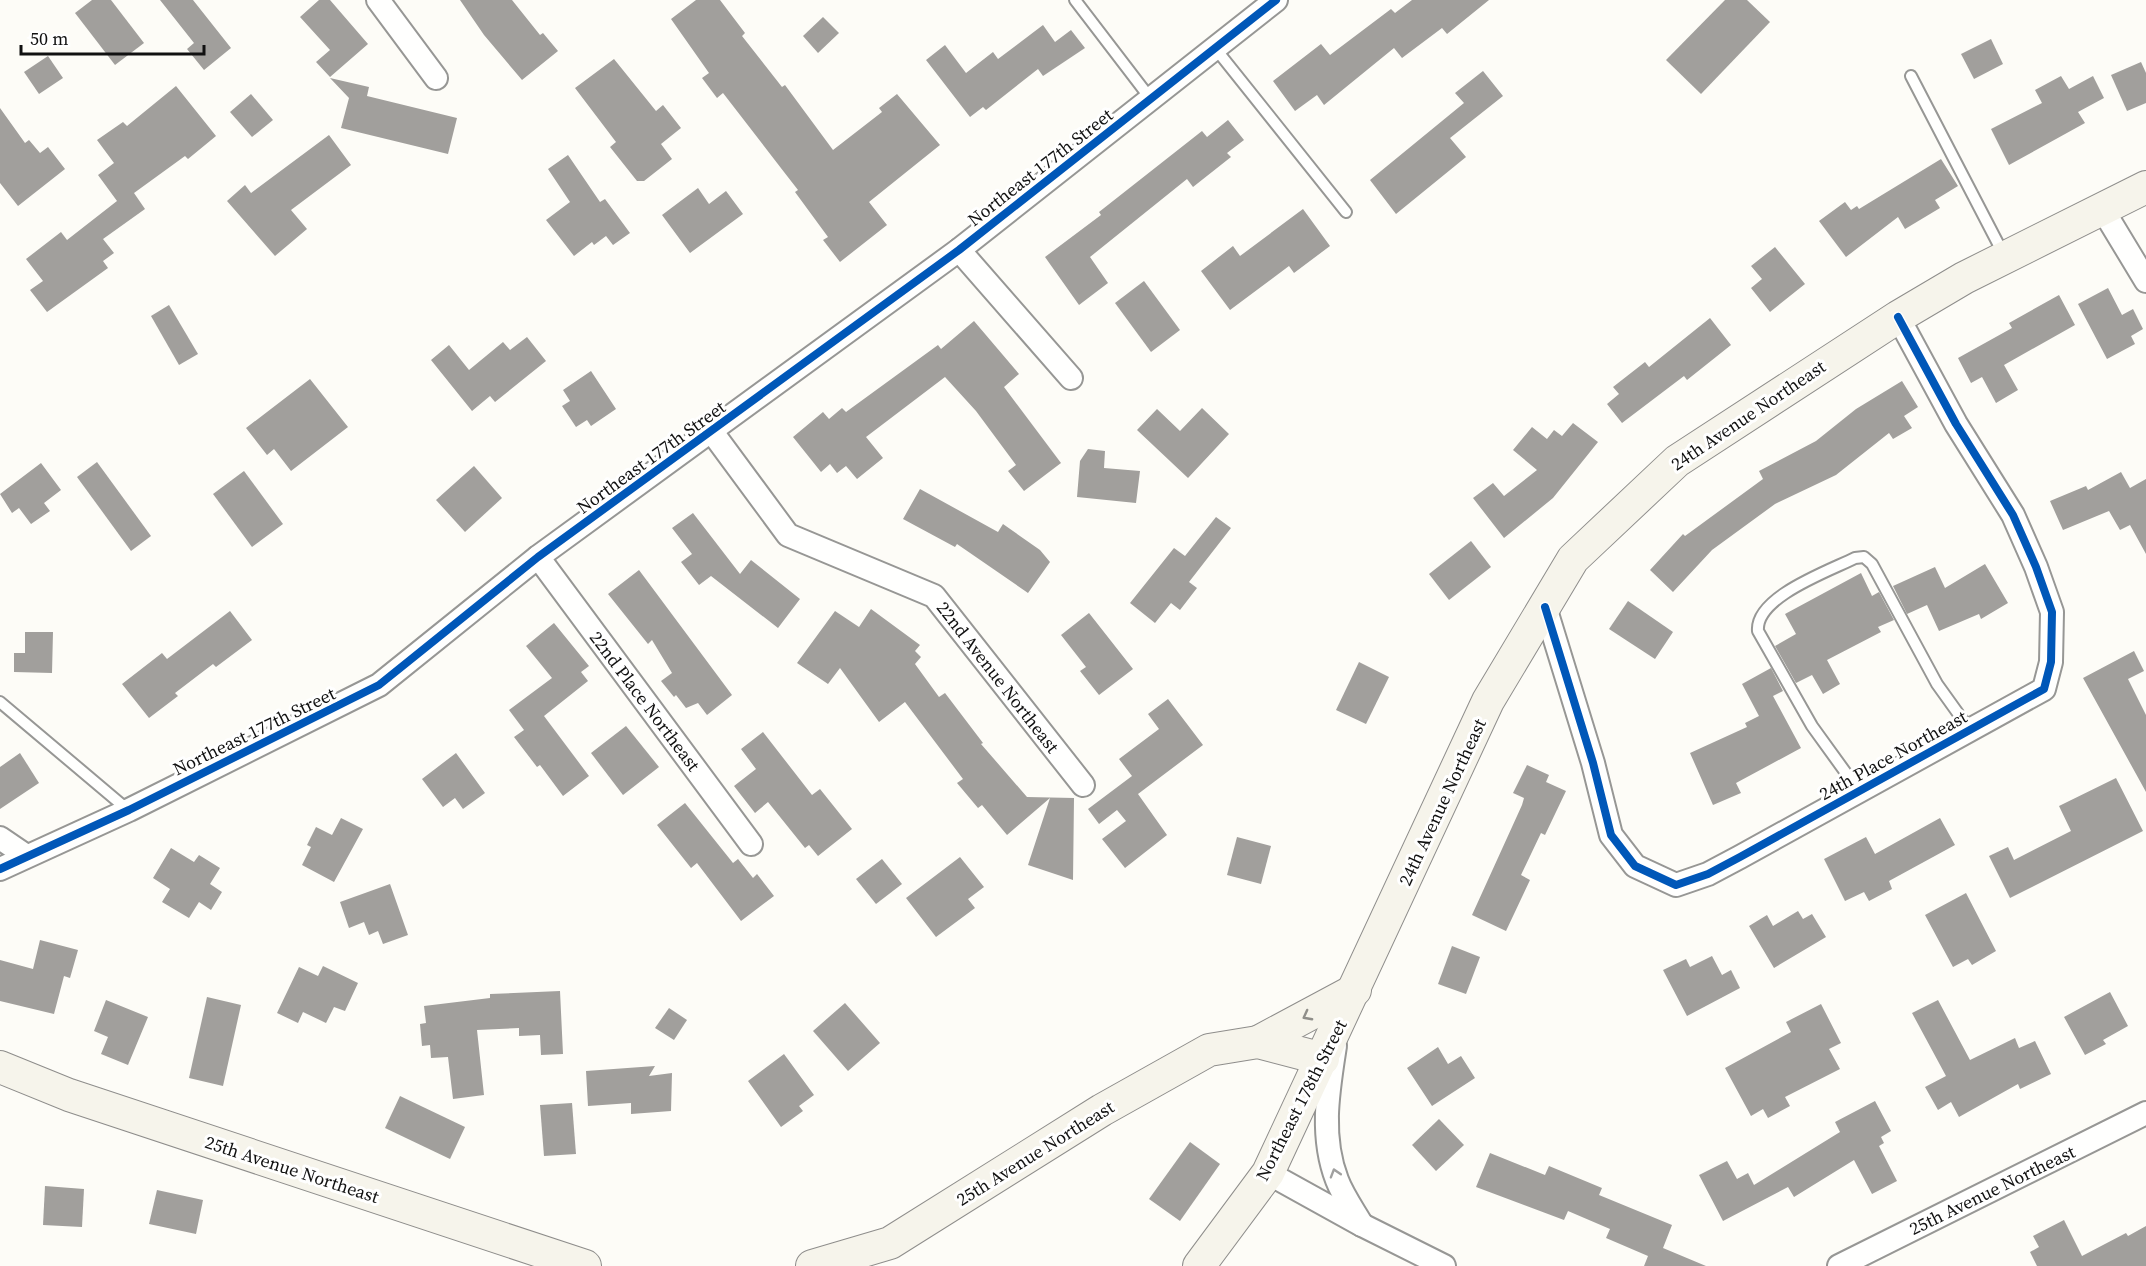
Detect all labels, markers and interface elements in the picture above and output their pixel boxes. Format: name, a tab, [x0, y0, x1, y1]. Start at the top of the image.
scale bar	[21, 18, 204, 56]
text: 50 m	[30, 26, 68, 51]
street label: Northeast 177th Street	[962, 102, 1118, 232]
street label: 24th Avenue Northeast	[1666, 354, 1830, 476]
street label: Northeast 177th Street	[572, 395, 730, 519]
street label: 22nd Avenue Northeast	[931, 596, 1065, 758]
street label: 22nd Place Northeast	[584, 626, 706, 776]
street label: Northeast 177th Street	[169, 681, 340, 781]
street label: 24th Place Northeast	[1815, 704, 1971, 806]
street label: 24th Avenue Northeast	[1392, 714, 1492, 890]
one-way arrow	[1303, 1009, 1313, 1020]
street label: Northeast 178th Street	[1249, 1015, 1353, 1185]
street label: 25th Avenue Northeast	[951, 1094, 1119, 1212]
street label: 25th Avenue Northeast	[202, 1129, 382, 1209]
street label: 25th Avenue Northeast	[1905, 1139, 2079, 1241]
one-way arrow	[1330, 1168, 1342, 1179]

